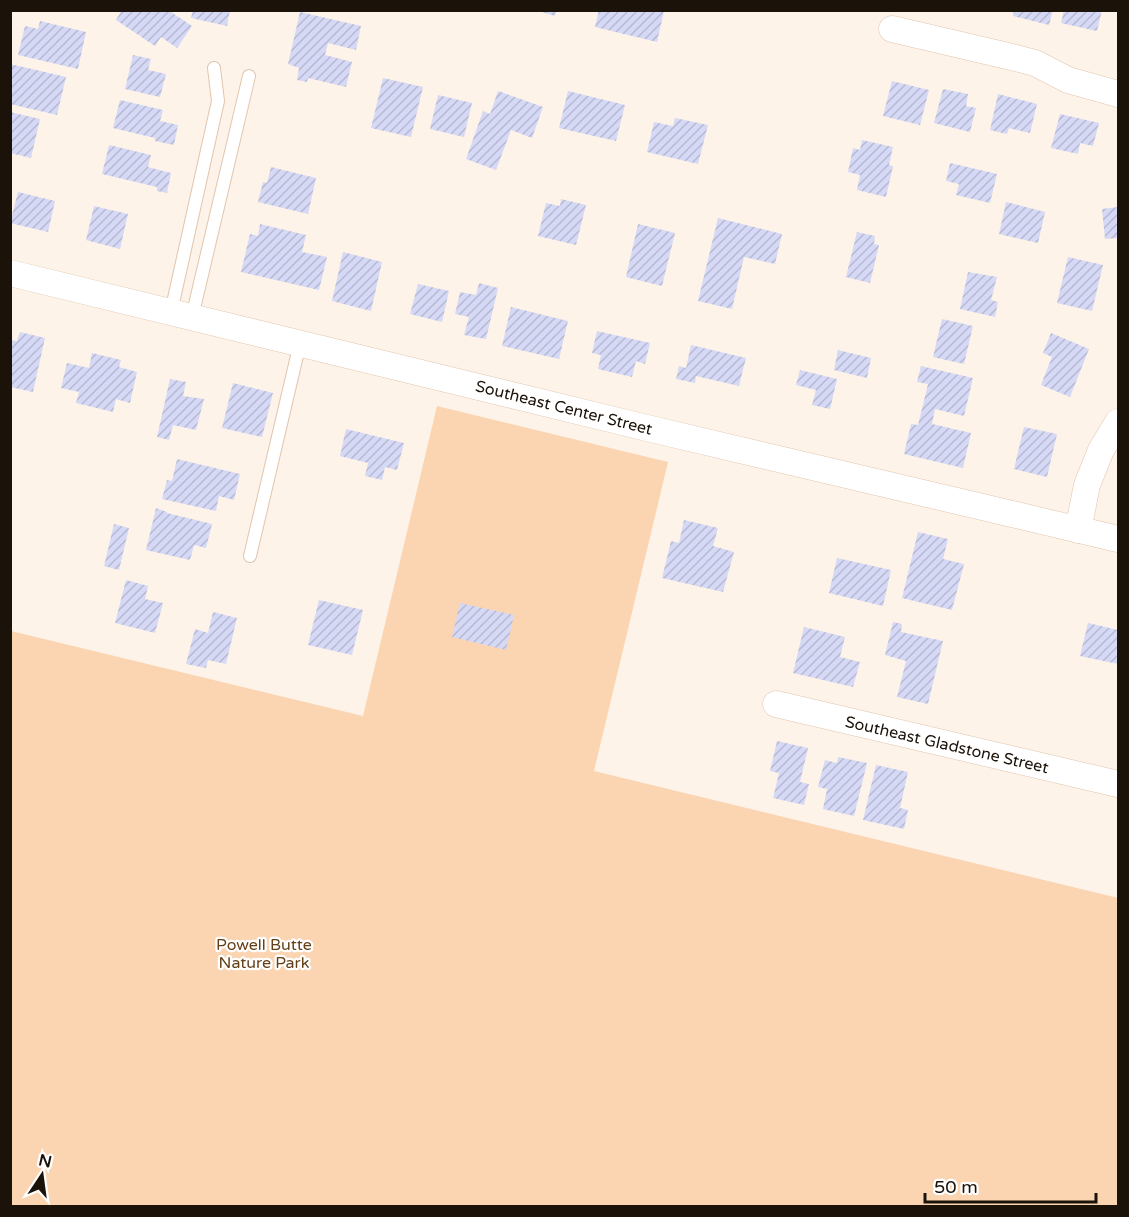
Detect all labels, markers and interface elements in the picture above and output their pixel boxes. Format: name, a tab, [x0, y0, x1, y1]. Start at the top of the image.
street label: Southeast Center Street	[473, 376, 654, 440]
street label: Southeast Gladstone Street	[843, 712, 1051, 778]
park label: Powell Butte Nature Park	[216, 935, 312, 973]
north arrow	[12, 1145, 72, 1205]
text: N	[37, 1150, 54, 1173]
scale bar	[925, 1166, 1096, 1204]
text: 50 m	[934, 1176, 978, 1198]

